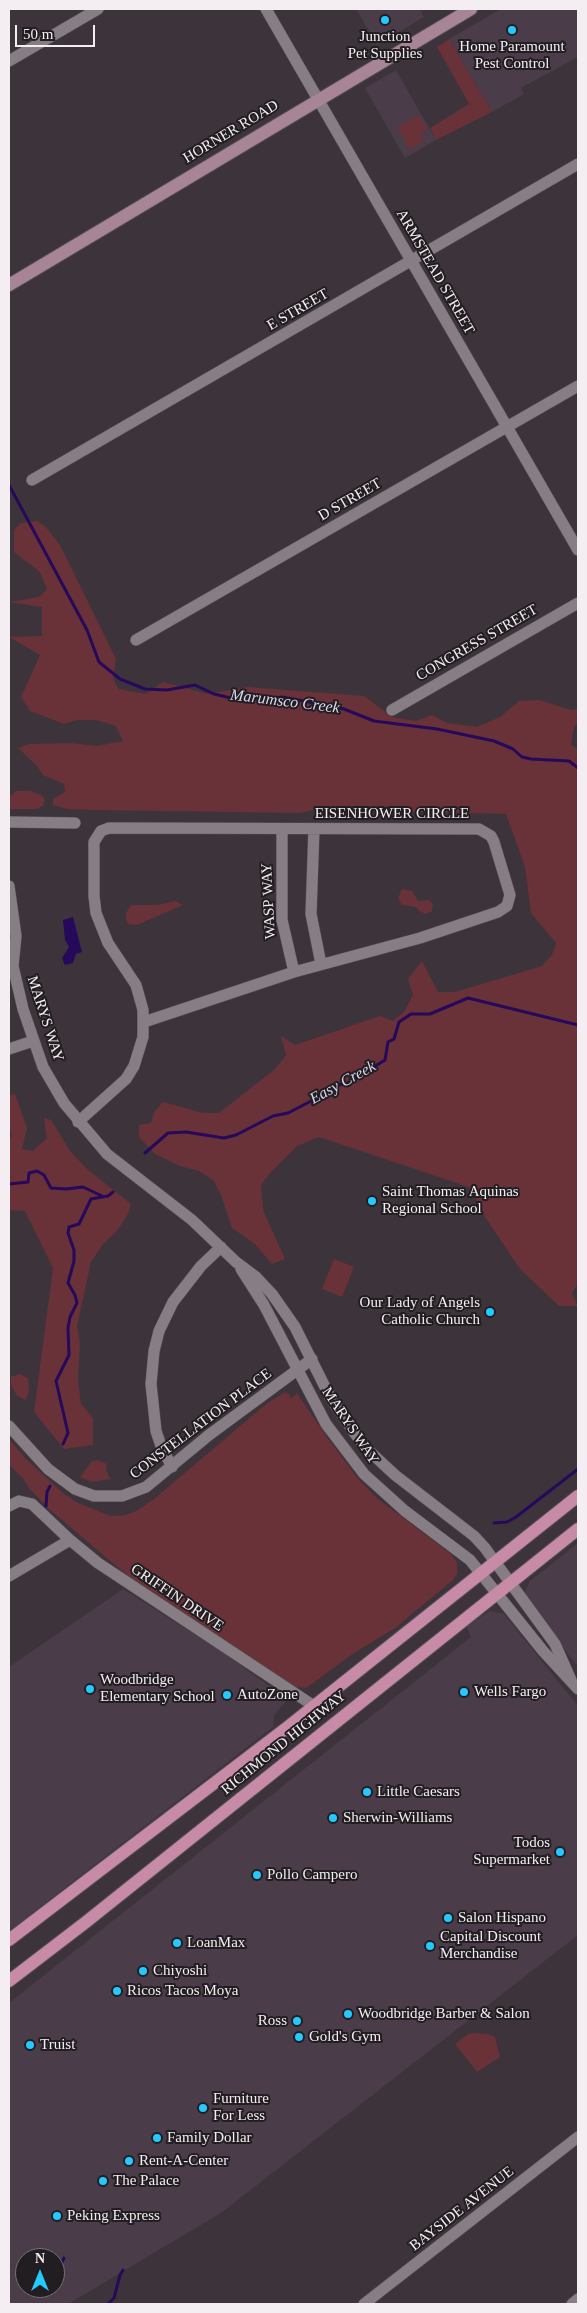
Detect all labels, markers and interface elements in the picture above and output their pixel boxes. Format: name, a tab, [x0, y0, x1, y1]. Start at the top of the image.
marker: Junction Pet Supplies	[379, 14, 391, 26]
scale bar	[18, 15, 98, 47]
marker: Home Paramount Pest Control	[506, 24, 518, 36]
text: 50 m	[23, 26, 53, 42]
place label: Junction Pet Supplies	[348, 28, 422, 63]
place label: Home Paramount Pest Control	[459, 38, 565, 73]
street label: HORNER ROAD	[180, 96, 282, 168]
street label: ARMSTEAD STREET	[392, 206, 478, 338]
street label: E STREET	[264, 285, 332, 335]
street label: D STREET	[315, 475, 385, 525]
street label: CONGRESS STREET	[413, 601, 541, 685]
water label: Marumsco Creek	[229, 686, 341, 718]
street label: EISENHOWER CIRCLE	[315, 805, 469, 823]
street label: WASP WAY	[258, 862, 280, 940]
street label: MARYS WAY	[23, 974, 67, 1064]
water label: Easy Creek	[307, 1057, 379, 1109]
place label: Saint Thomas Aquinas Regional School	[382, 1183, 519, 1218]
marker: Saint Thomas Aquinas Regional School	[366, 1195, 378, 1207]
place label: Our Lady of Angels Catholic Church	[360, 1294, 480, 1329]
marker: Our Lady of Angels Catholic Church	[484, 1306, 496, 1318]
street label: CONSTELLATION PLACE	[127, 1365, 275, 1483]
street label: MARYS WAY	[318, 1384, 382, 1468]
street label: GRIFFIN DRIVE	[127, 1560, 227, 1636]
place label: Woodbridge Elementary School	[100, 1671, 215, 1706]
marker: Woodbridge Elementary School	[84, 1683, 96, 1695]
place label: Wells Fargo	[474, 1683, 546, 1701]
place label: AutoZone	[237, 1686, 298, 1704]
marker: Wells Fargo	[458, 1686, 470, 1698]
street label: RICHMOND HIGHWAY	[218, 1687, 350, 1799]
marker: AutoZone	[221, 1689, 233, 1701]
place label: Little Caesars	[377, 1783, 460, 1801]
marker: Little Caesars	[361, 1786, 373, 1798]
place label: Sherwin-Williams	[343, 1809, 452, 1827]
marker: Sherwin-Williams	[327, 1812, 339, 1824]
place label: Todos Supermarket	[473, 1834, 550, 1869]
marker: Todos Supermarket	[554, 1846, 566, 1858]
place label: Pollo Campero	[267, 1866, 357, 1884]
marker: Pollo Campero	[251, 1869, 263, 1881]
place label: Salon Hispano	[458, 1909, 546, 1927]
marker: Salon Hispano	[442, 1912, 454, 1924]
place label: Capital Discount Merchandise	[440, 1928, 541, 1963]
place label: LoanMax	[187, 1934, 245, 1952]
marker: LoanMax	[171, 1937, 183, 1949]
marker: Capital Discount Merchandise	[424, 1940, 436, 1952]
place label: Chiyoshi	[153, 1962, 207, 1980]
marker: Chiyoshi	[137, 1965, 149, 1977]
place label: Ricos Tacos Moya	[127, 1982, 238, 2000]
marker: Ricos Tacos Moya	[111, 1985, 123, 1997]
place label: Woodbridge Barber & Salon	[358, 2005, 530, 2023]
marker: Woodbridge Barber & Salon	[342, 2008, 354, 2020]
place label: Ross	[258, 2012, 287, 2030]
marker: Ross	[291, 2015, 303, 2027]
place label: Gold's Gym	[309, 2028, 381, 2046]
marker: Gold's Gym	[293, 2031, 305, 2043]
place label: Truist	[40, 2036, 75, 2054]
marker: Truist	[24, 2039, 36, 2051]
place label: Furniture For Less	[213, 2090, 269, 2125]
marker: Furniture For Less	[197, 2102, 209, 2114]
place label: Family Dollar	[167, 2129, 252, 2147]
marker: Family Dollar	[151, 2132, 163, 2144]
place label: Rent-A-Center	[139, 2152, 228, 2170]
marker: Rent-A-Center	[123, 2155, 135, 2167]
street label: BAYSIDE AVENUE	[406, 2163, 518, 2255]
place label: The Palace	[113, 2172, 179, 2190]
marker: The Palace	[97, 2175, 109, 2187]
place label: Peking Express	[67, 2207, 160, 2225]
marker: Peking Express	[51, 2210, 63, 2222]
north arrow	[15, 2248, 65, 2298]
text: N	[35, 2251, 45, 2266]

